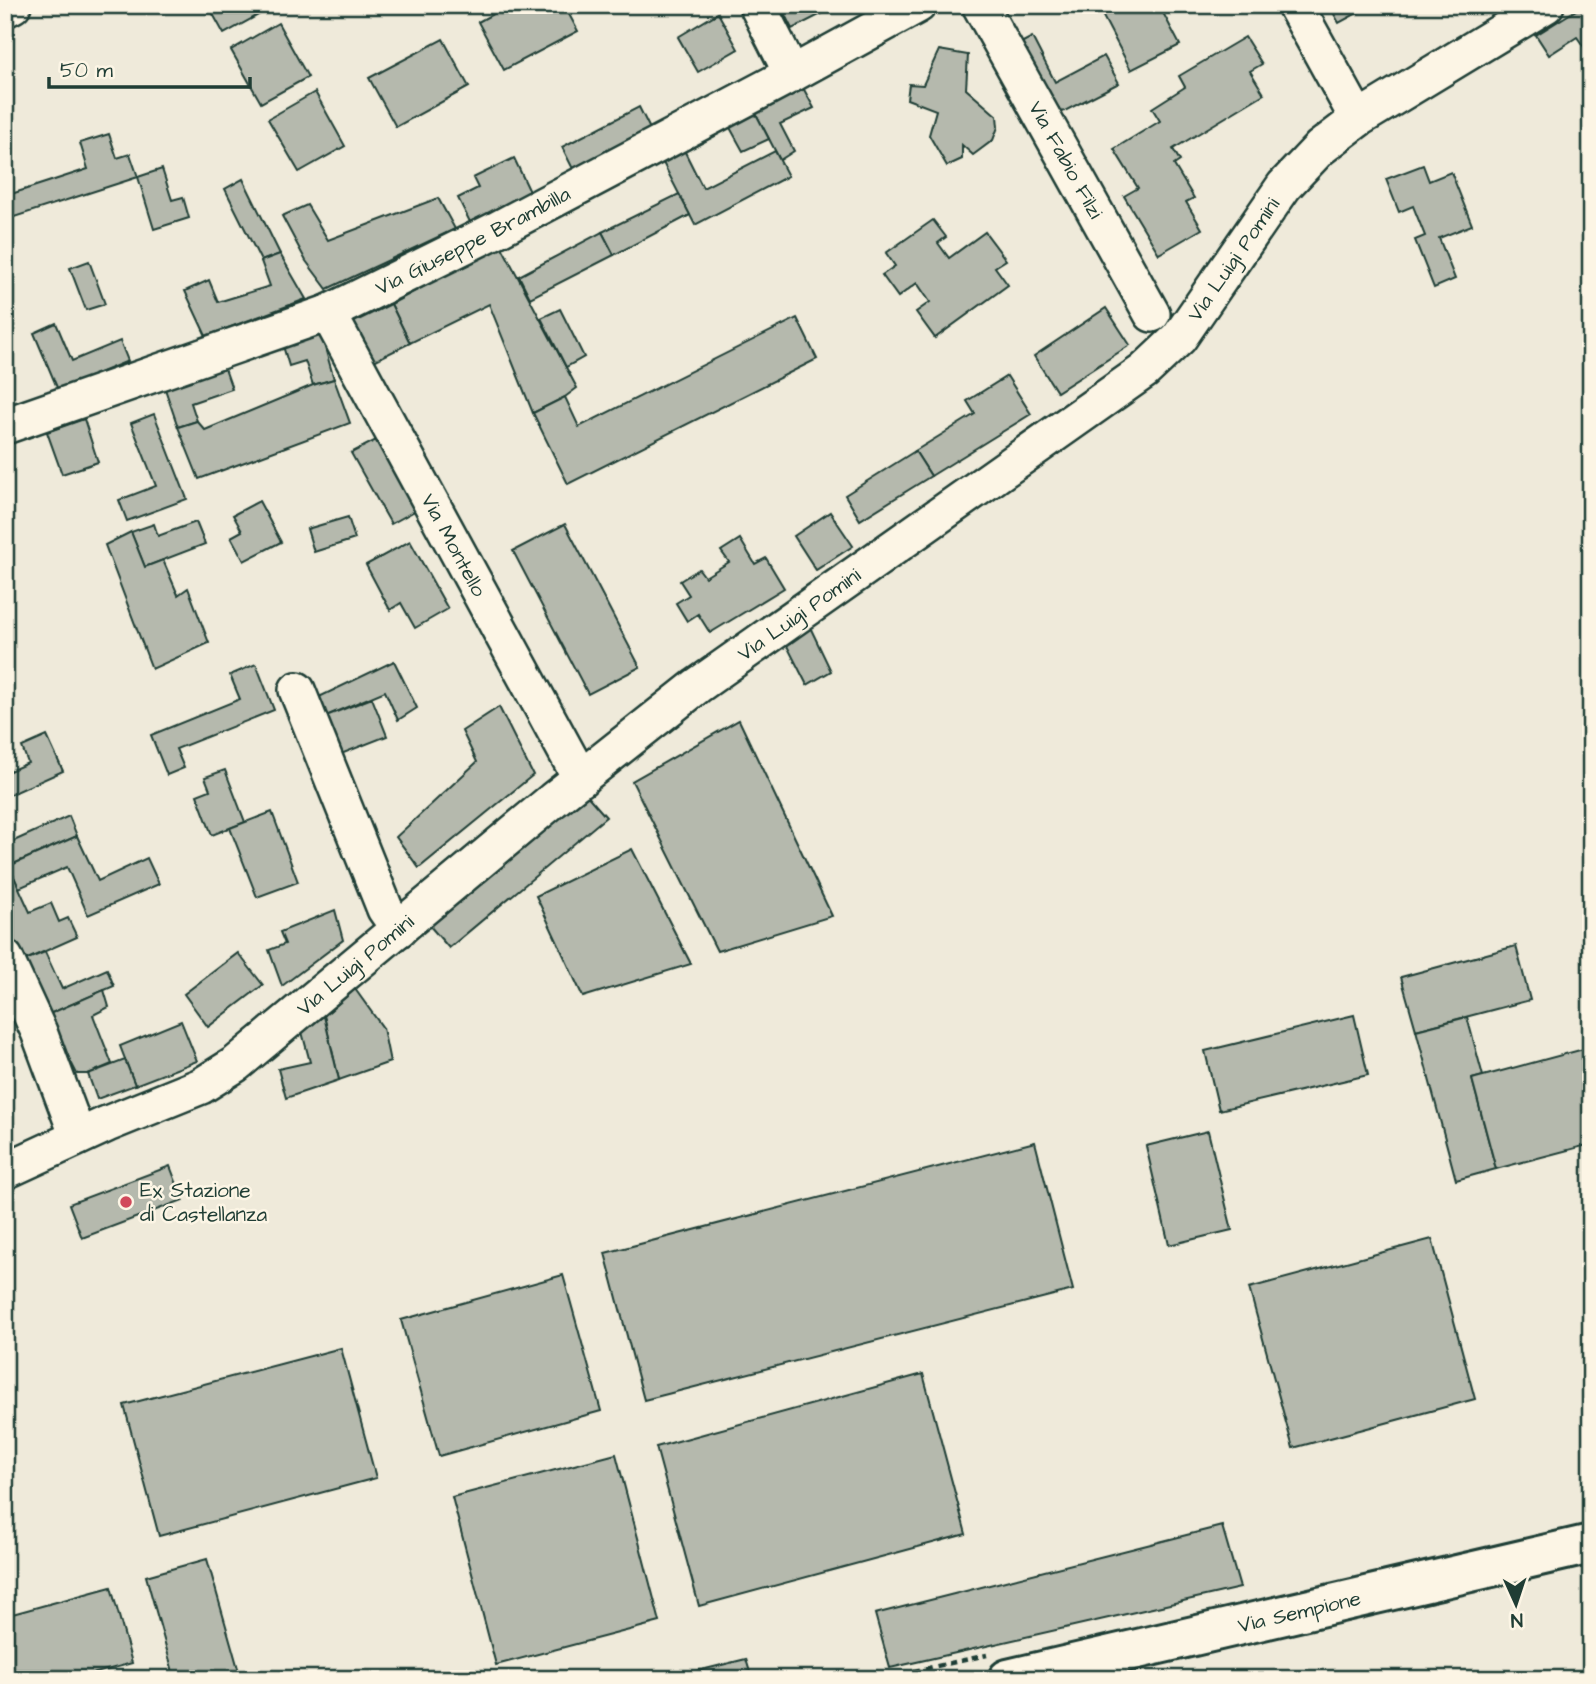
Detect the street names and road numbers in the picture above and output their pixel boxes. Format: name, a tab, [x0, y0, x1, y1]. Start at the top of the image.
street label: Via Fabio Filzi	[1022, 96, 1111, 224]
street label: Via Giuseppe Brambilla	[370, 179, 575, 302]
street label: Via Luigi Pomini	[1180, 191, 1287, 327]
street label: Via Montello	[414, 488, 494, 602]
street label: Via Luigi Pomini	[731, 561, 867, 668]
street label: Via Luigi Pomini	[290, 907, 420, 1022]
street label: Via Sempione	[1235, 1583, 1364, 1640]

